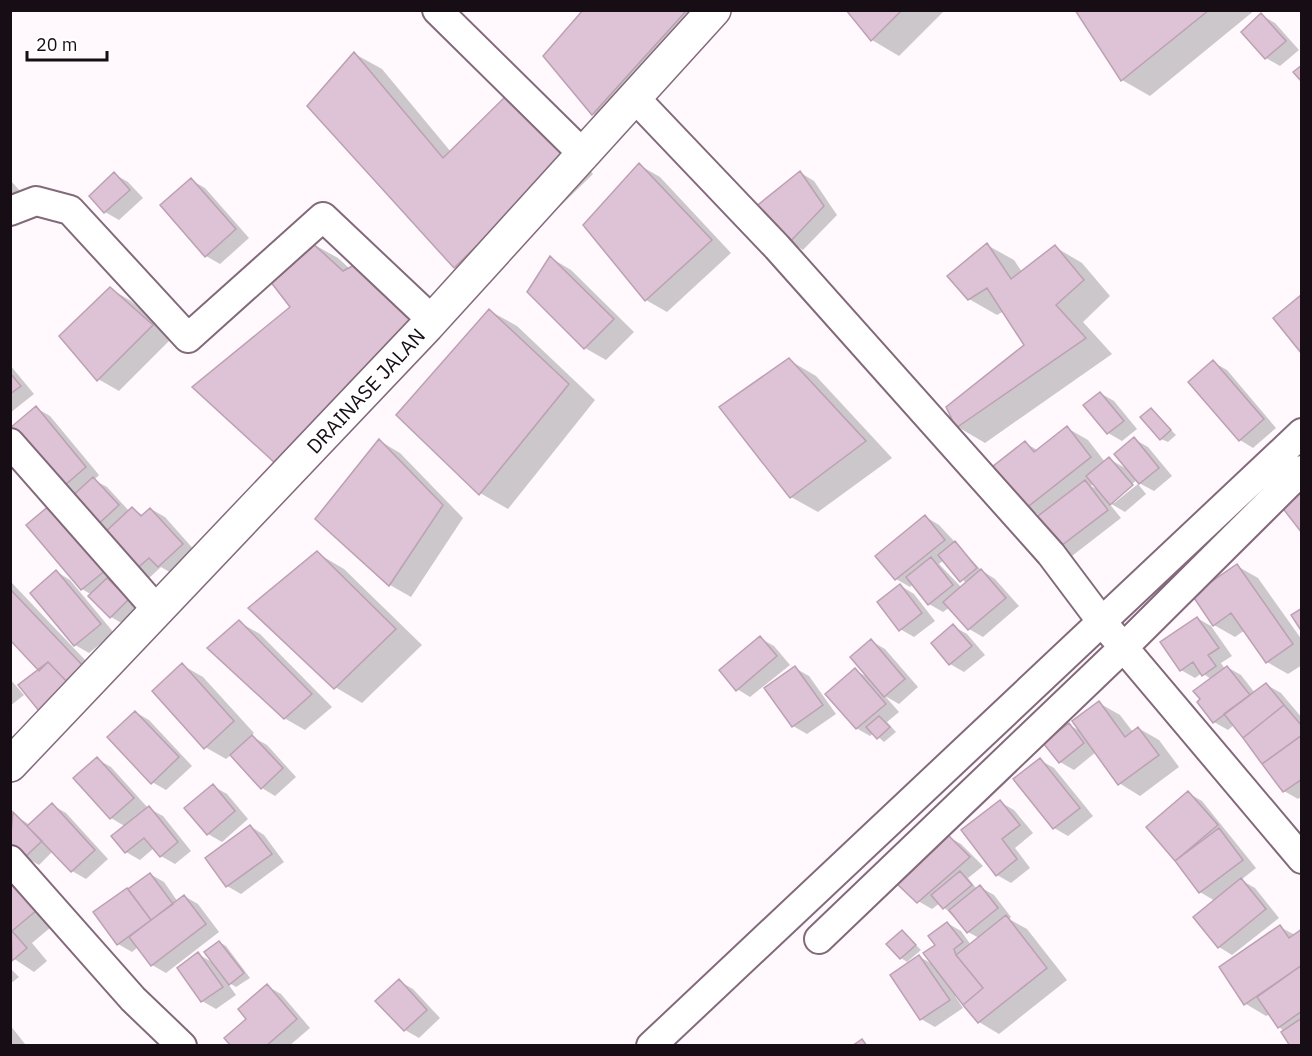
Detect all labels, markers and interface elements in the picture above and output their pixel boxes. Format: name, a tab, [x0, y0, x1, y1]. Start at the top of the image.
scale bar	[27, 24, 106, 62]
text: 20 m	[36, 33, 78, 56]
street label: DRAINASE JALAN	[300, 322, 431, 459]

